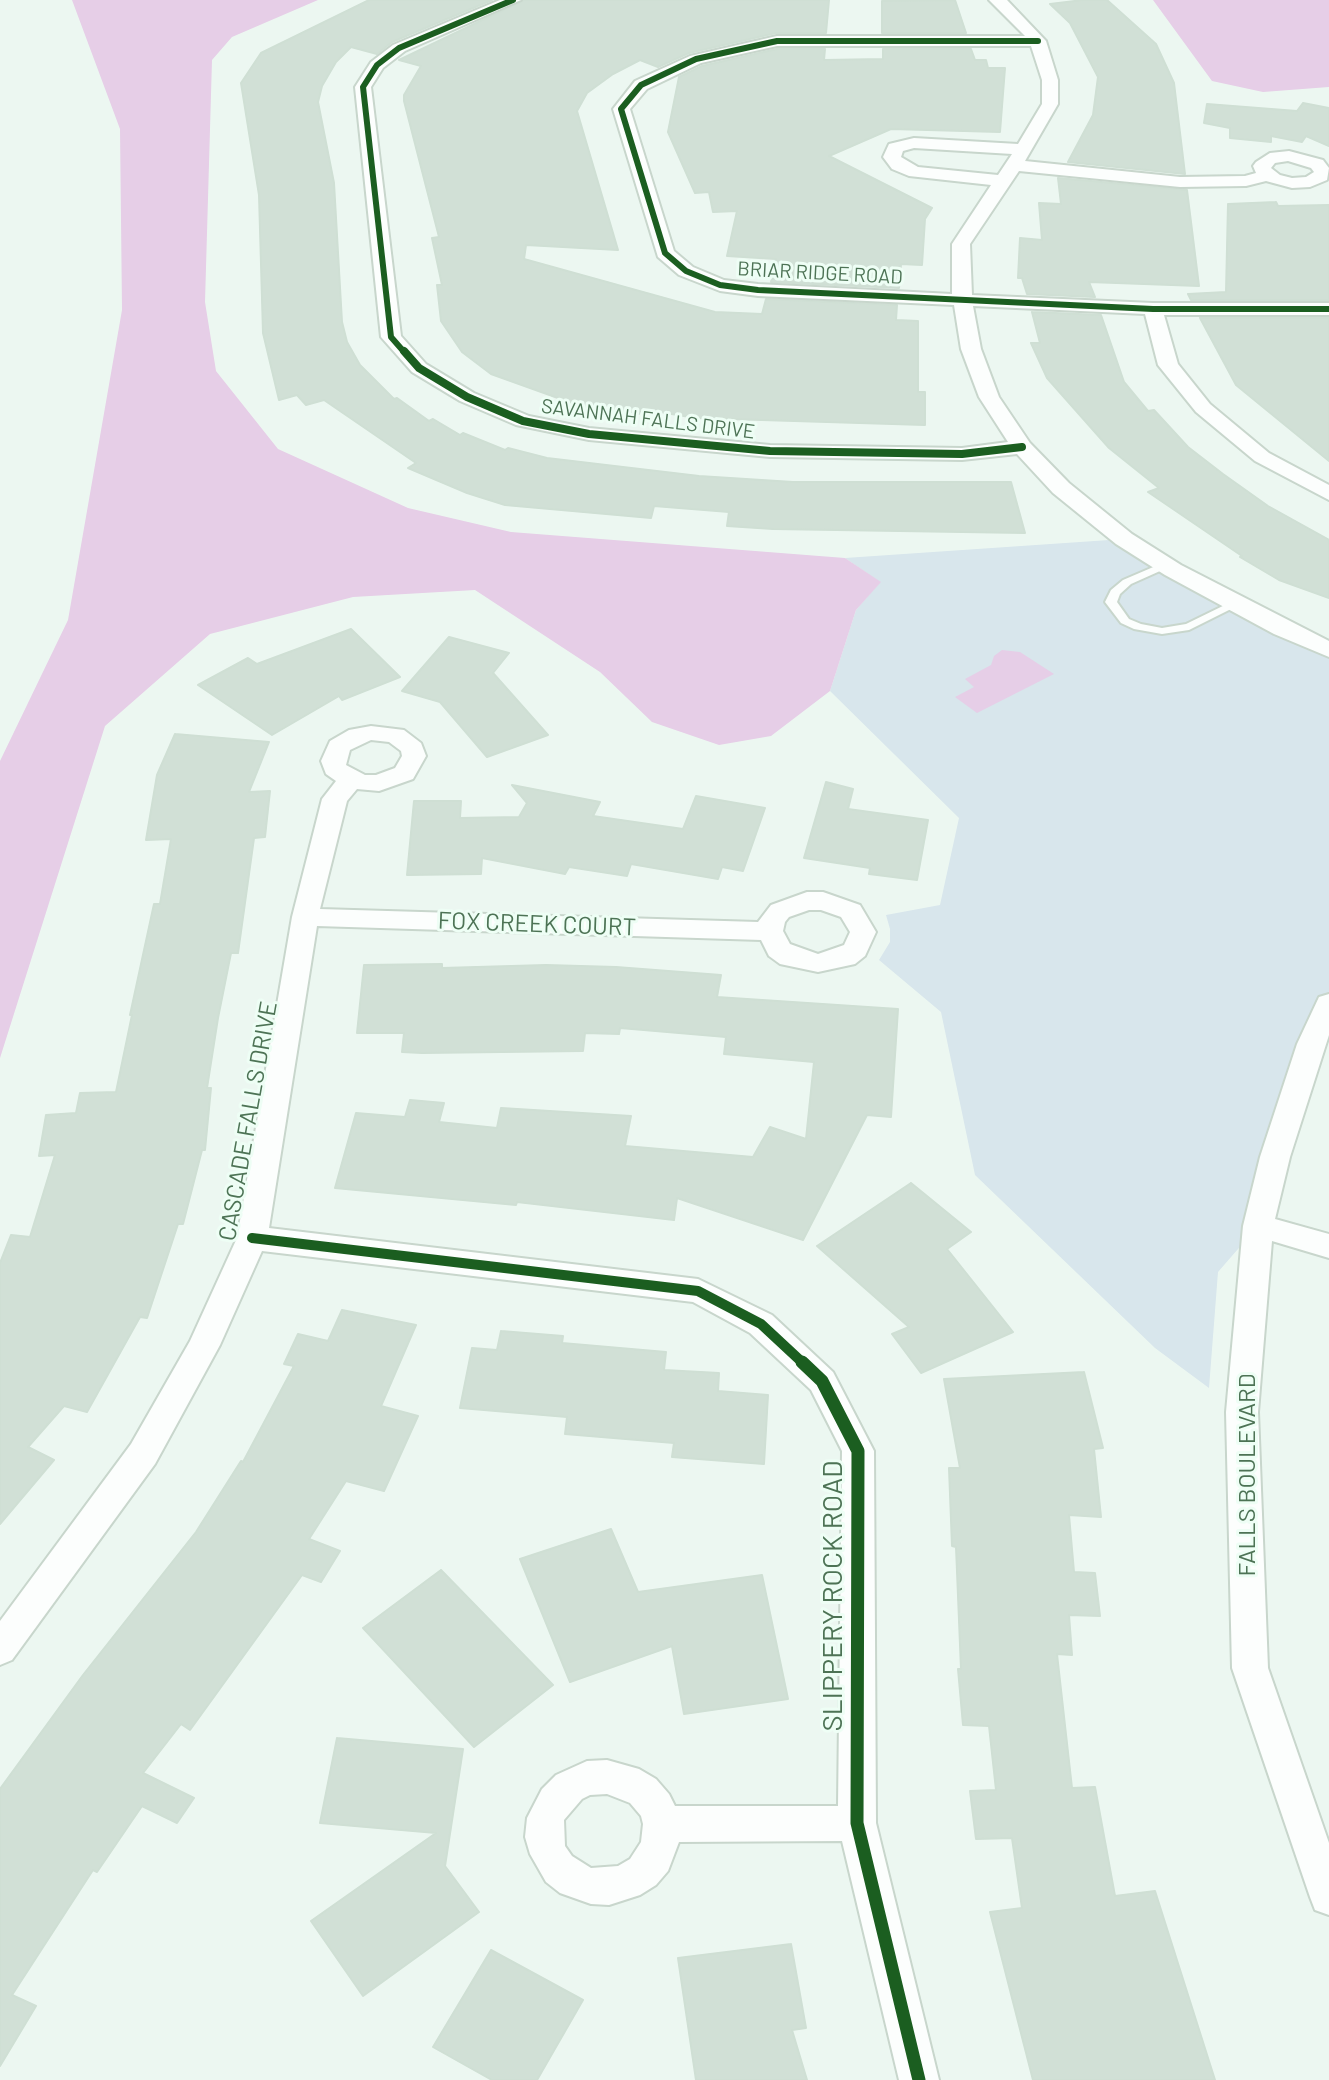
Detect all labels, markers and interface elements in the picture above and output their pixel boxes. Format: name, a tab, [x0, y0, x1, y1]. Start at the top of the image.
street label: BRIAR RIDGE ROAD	[737, 257, 903, 289]
street label: SAVANNAH FALLS DRIVE	[540, 394, 756, 444]
street label: FOX CREEK COURT	[437, 906, 637, 942]
street label: CASCADE FALLS DRIVE	[213, 999, 283, 1243]
street label: FALLS BOULEVARD	[1233, 1373, 1261, 1577]
street label: SLIPPERY ROCK ROAD	[816, 1461, 850, 1731]

